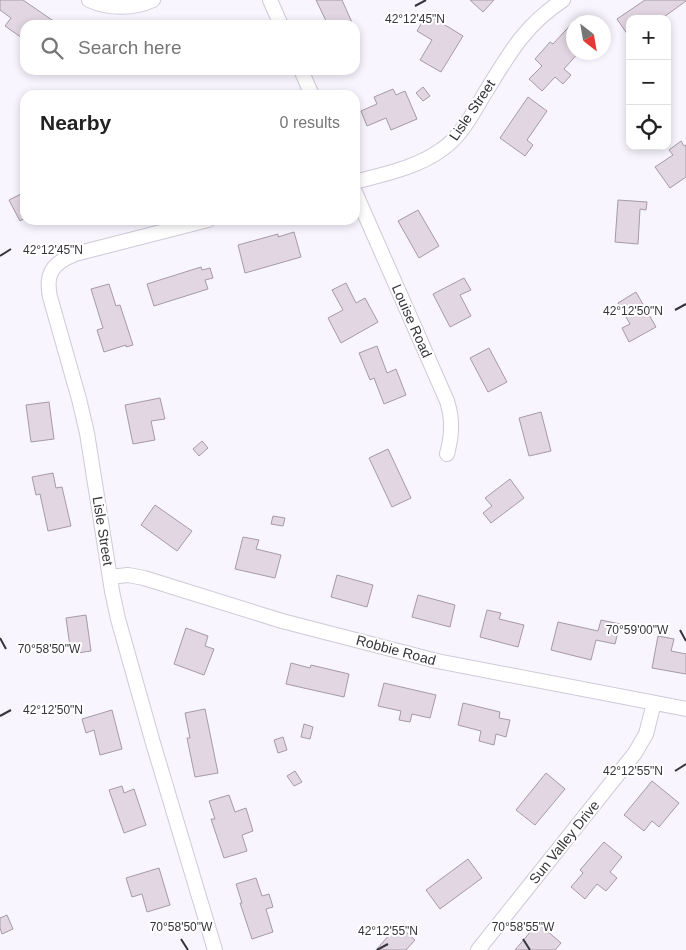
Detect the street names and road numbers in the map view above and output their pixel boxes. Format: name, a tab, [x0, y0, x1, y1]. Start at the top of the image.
street label: Lisle Street	[446, 76, 498, 144]
street label: Louise Road	[389, 282, 435, 360]
street label: Lisle Street	[90, 495, 116, 567]
street label: Robbie Road	[354, 632, 438, 668]
street label: Sun Valley Drive	[526, 797, 603, 887]

